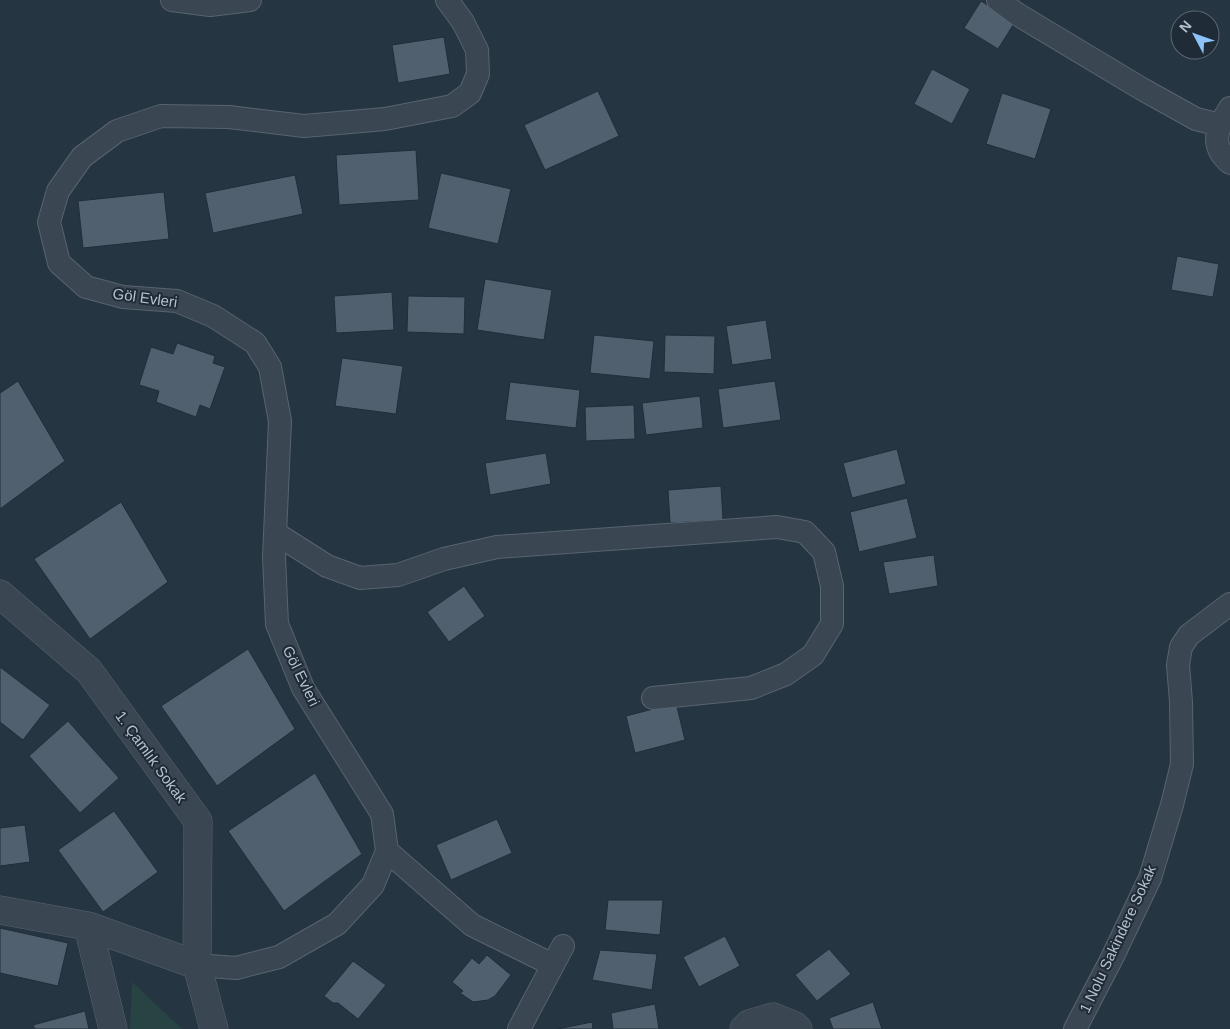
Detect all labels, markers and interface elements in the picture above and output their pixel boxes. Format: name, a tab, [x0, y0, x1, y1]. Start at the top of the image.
north arrow	[1170, 10, 1220, 60]
text: N	[1176, 17, 1195, 36]
street label: Göl Evleri	[112, 285, 178, 310]
street label: Göl Evleri	[280, 643, 323, 709]
street label: 1. Çamlık Sokak	[112, 708, 191, 806]
street label: 1 Nolu Sakindere Sokak	[1076, 862, 1159, 1015]

